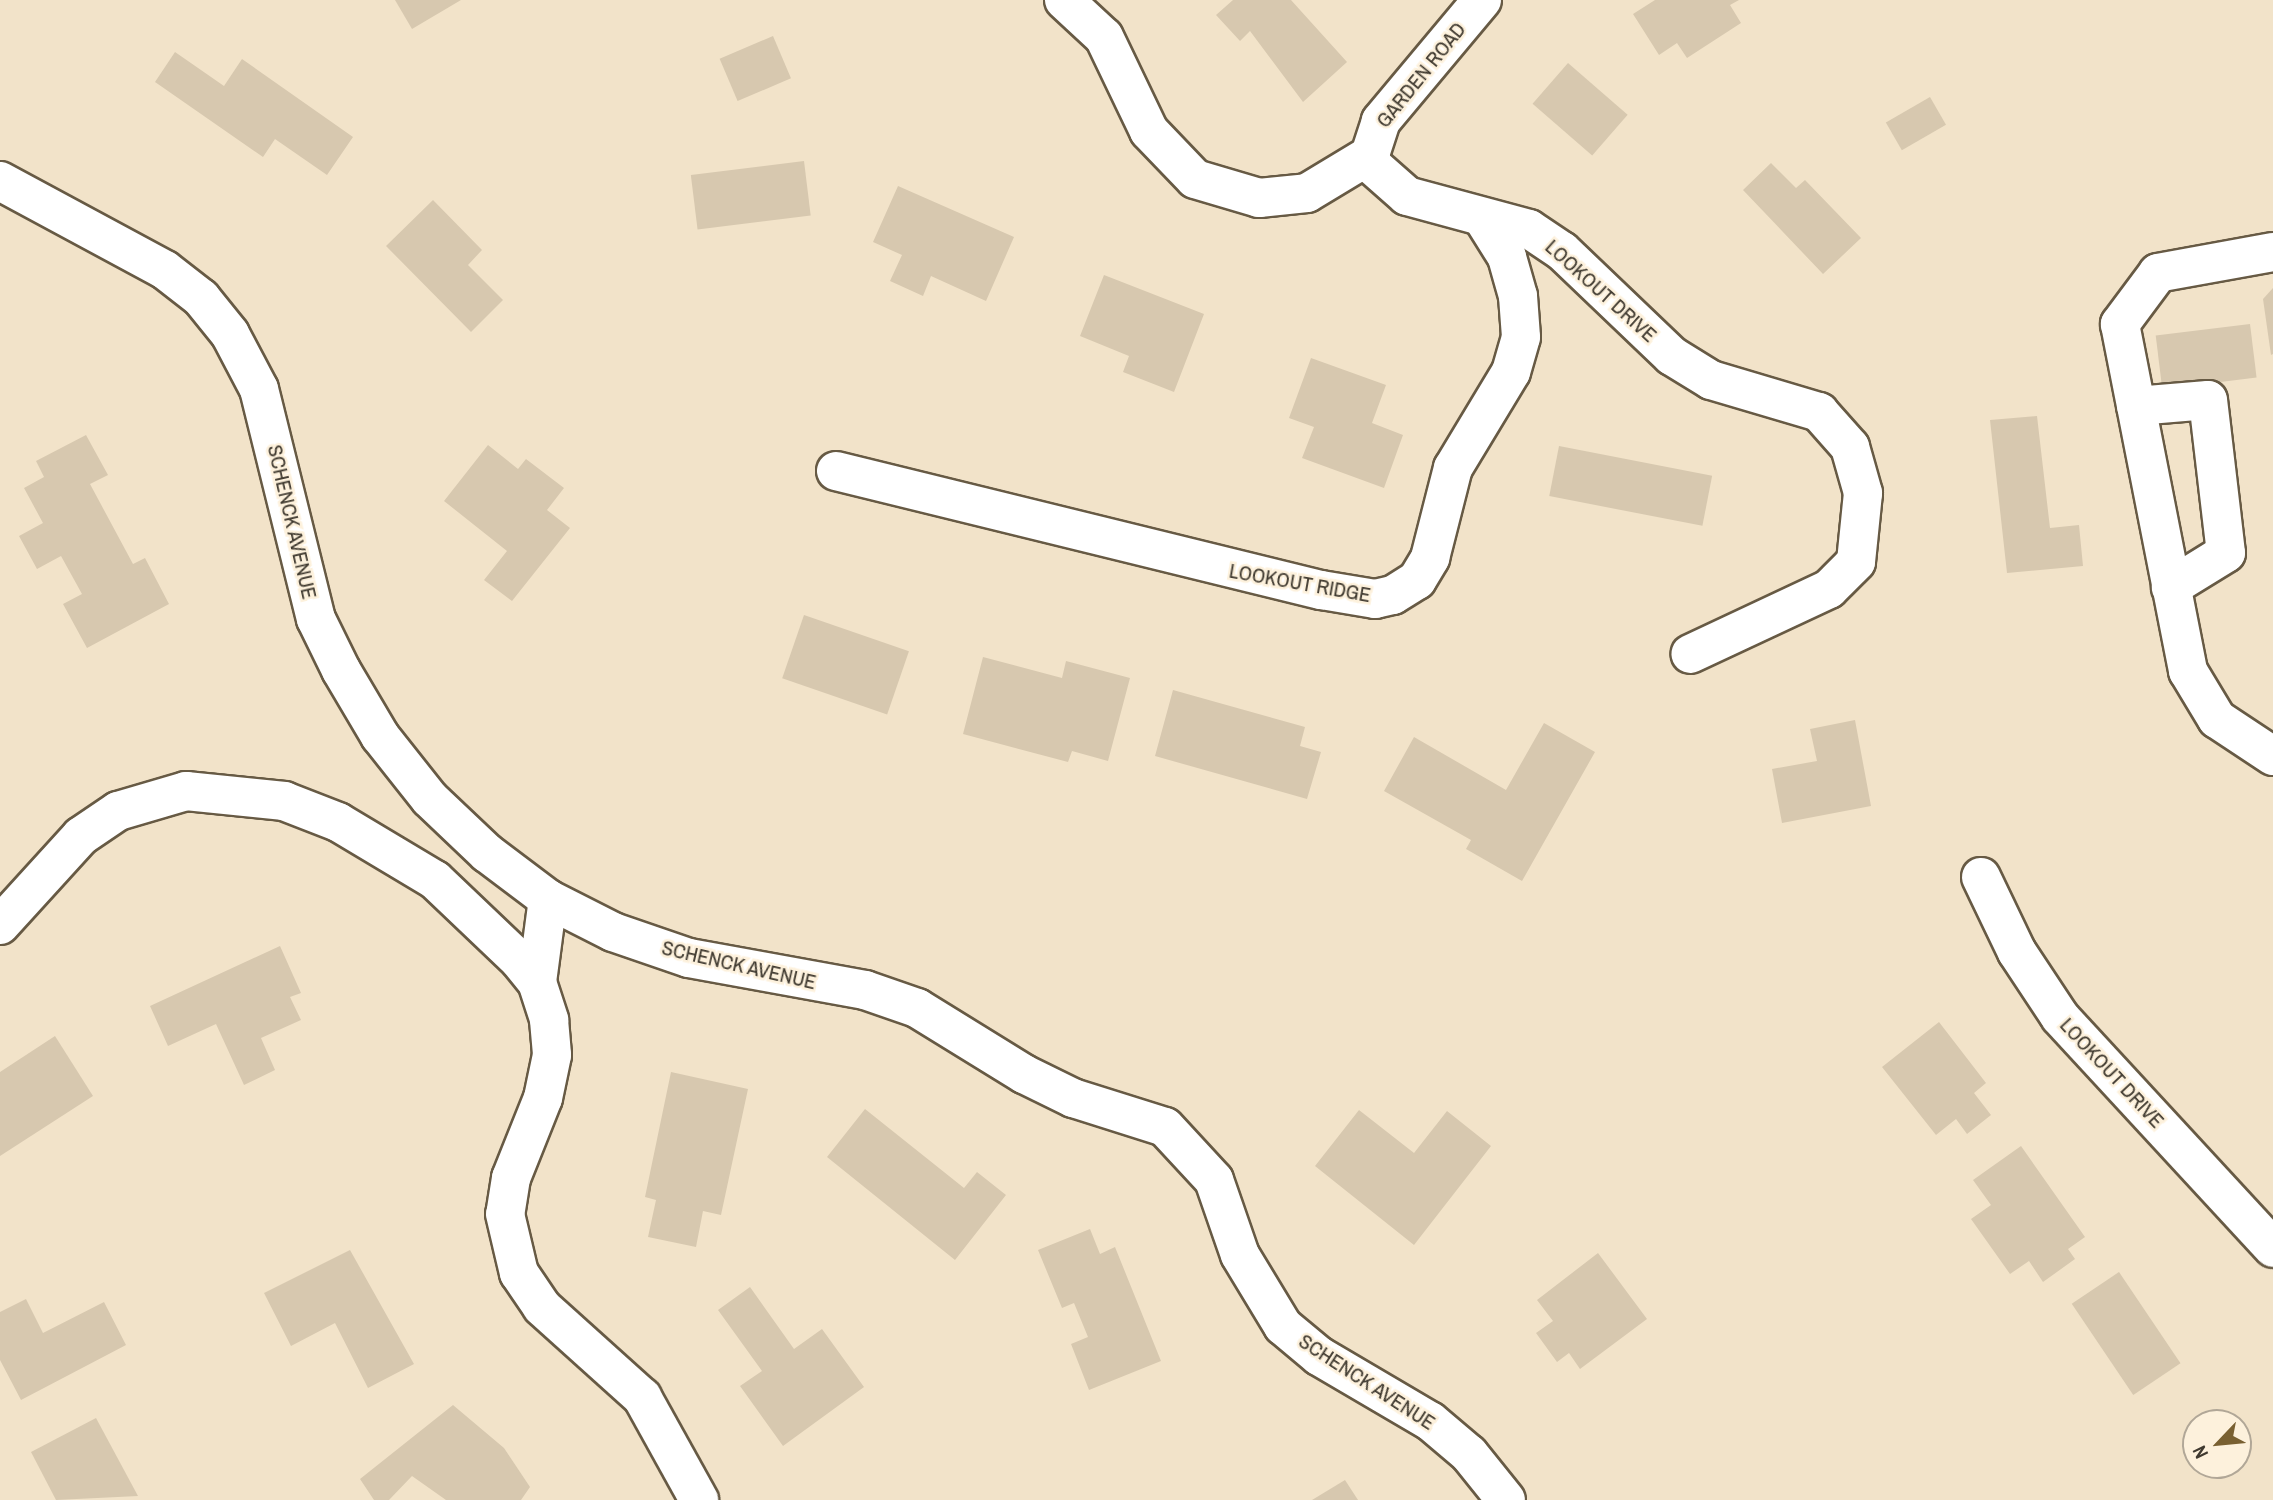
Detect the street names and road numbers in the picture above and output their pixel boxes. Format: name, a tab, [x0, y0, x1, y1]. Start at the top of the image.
street label: GARDEN ROAD	[1371, 17, 1471, 133]
street label: LOOKOUT DRIVE	[1540, 234, 1662, 348]
street label: SCHENCK AVENUE	[262, 442, 322, 602]
street label: LOOKOUT RIDGE	[1227, 558, 1373, 608]
street label: SCHENCK AVENUE	[659, 935, 819, 995]
street label: LOOKOUT DRIVE	[2054, 1013, 2170, 1133]
street label: SCHENCK AVENUE	[1294, 1328, 1440, 1436]

